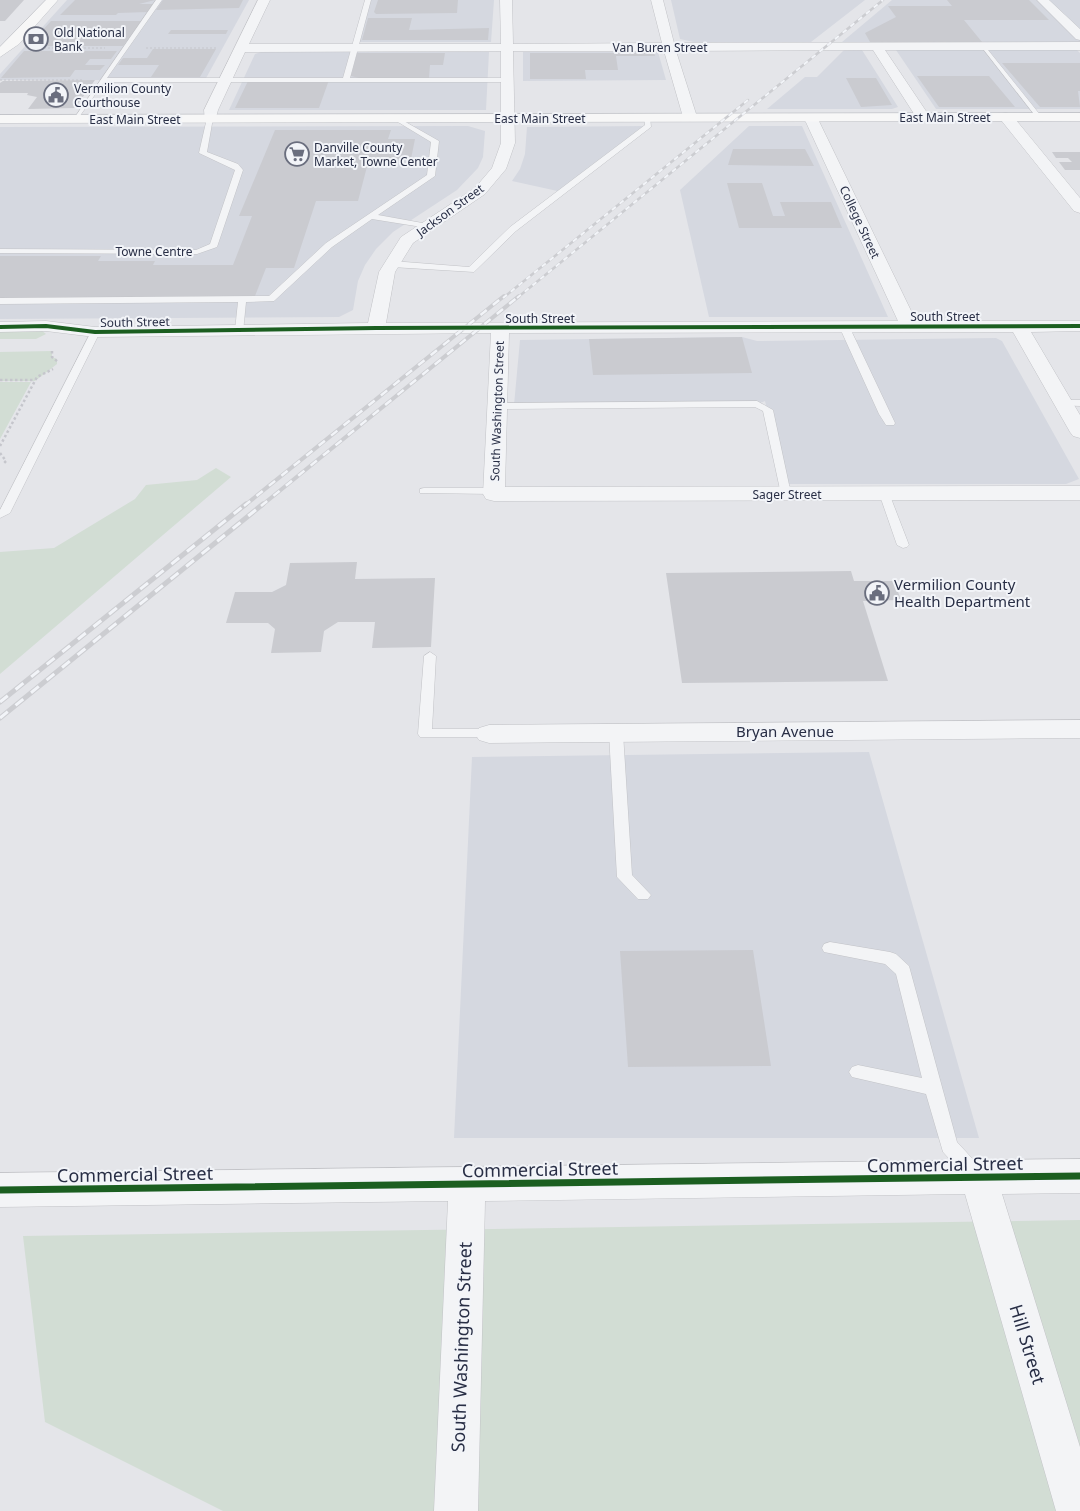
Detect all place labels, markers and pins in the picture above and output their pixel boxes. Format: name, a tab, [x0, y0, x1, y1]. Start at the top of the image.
place label: Old National Bank	[54, 24, 125, 55]
bank icon: Old National Bank	[23, 26, 49, 52]
place label: Vermilion County Courthouse	[74, 80, 172, 111]
public building icon: Vermilion County Courthouse	[43, 82, 69, 108]
place label: Danville County Market, Towne Center	[314, 139, 438, 170]
supermarket icon: Danville County Market, Towne Center	[284, 141, 310, 167]
place label: Vermilion County Health Department	[894, 574, 1031, 611]
public building icon: Vermilion County Health Department	[864, 580, 890, 606]

